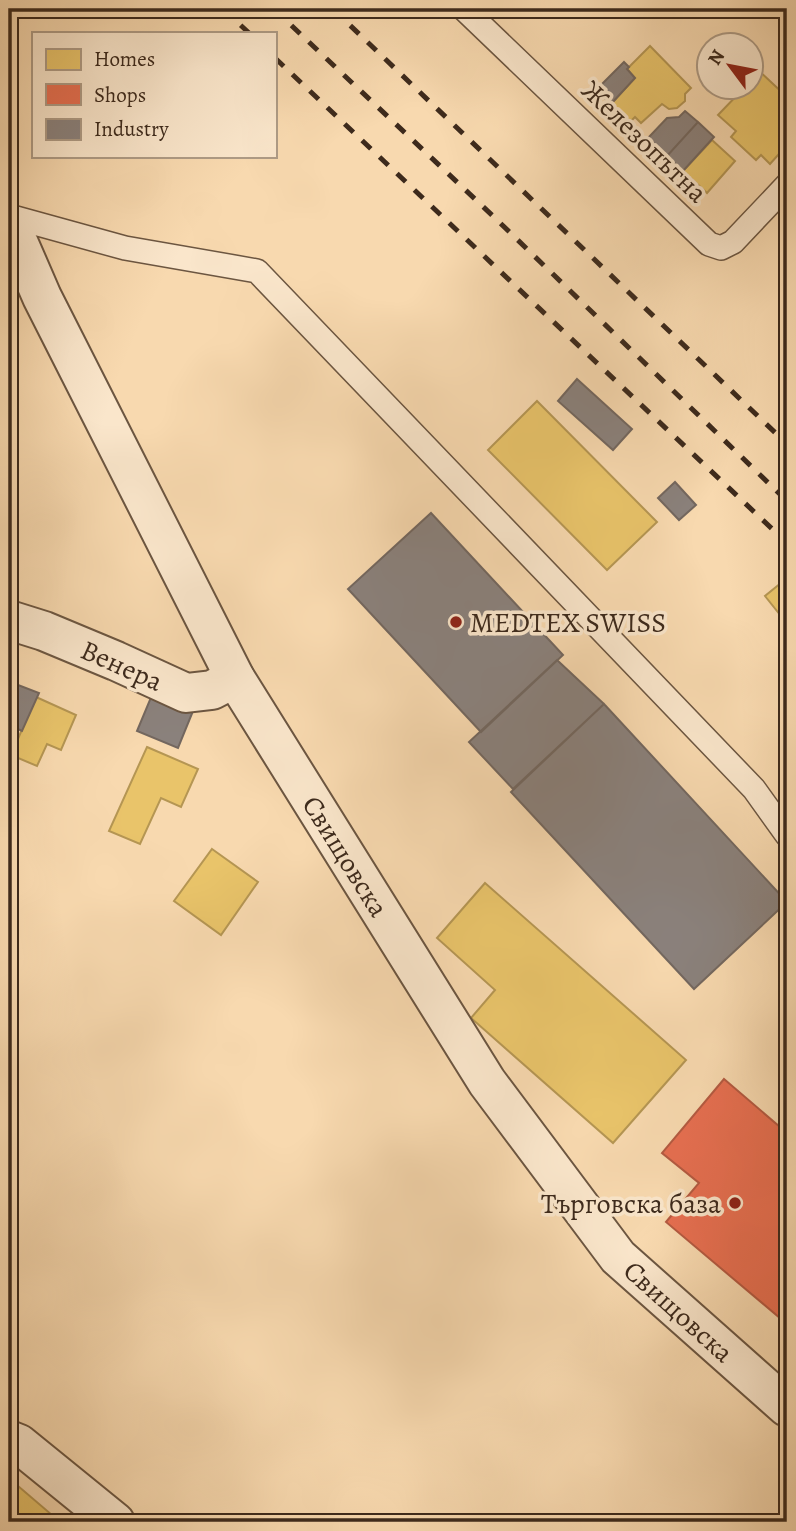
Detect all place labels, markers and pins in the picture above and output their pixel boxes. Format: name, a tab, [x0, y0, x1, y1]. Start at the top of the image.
place label: MEDTEX SWISS	[470, 604, 666, 642]
marker: MEDTEX SWISS	[448, 614, 464, 630]
place label: Търговска база	[541, 1185, 721, 1223]
marker: Търговска база	[727, 1195, 743, 1211]

